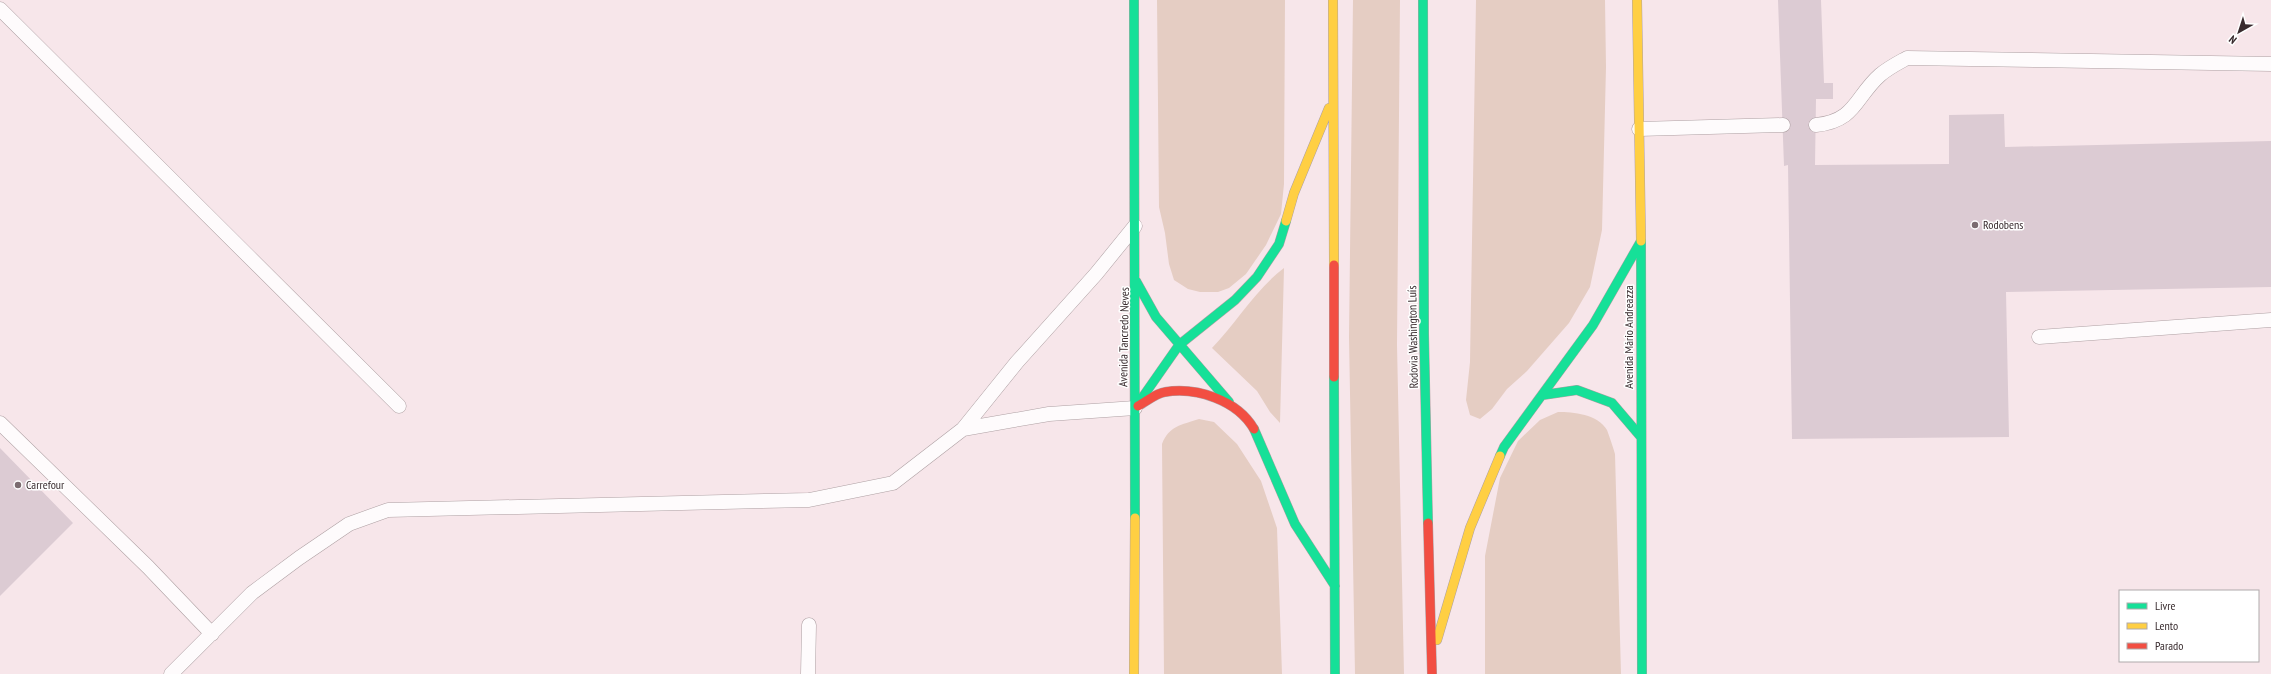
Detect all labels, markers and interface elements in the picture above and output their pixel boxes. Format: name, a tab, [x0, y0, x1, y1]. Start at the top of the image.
north arrow	[2219, 12, 2259, 52]
text: N	[2226, 32, 2239, 47]
place label: Rodobens	[1983, 217, 2023, 232]
marker: Rodobens	[1970, 220, 1980, 230]
street label: Rodovia Washington Luís	[1404, 285, 1421, 389]
street label: Avenida Mário Andreazza	[1621, 285, 1636, 389]
street label: Avenida Tancredo Neves	[1115, 287, 1132, 387]
place label: Carrefour	[26, 477, 65, 492]
marker: Carrefour	[13, 480, 23, 490]
legend	[2119, 590, 2259, 662]
text: Livre	[2155, 598, 2176, 613]
text: Lento	[2155, 618, 2178, 633]
text: Parado	[2155, 638, 2183, 653]

